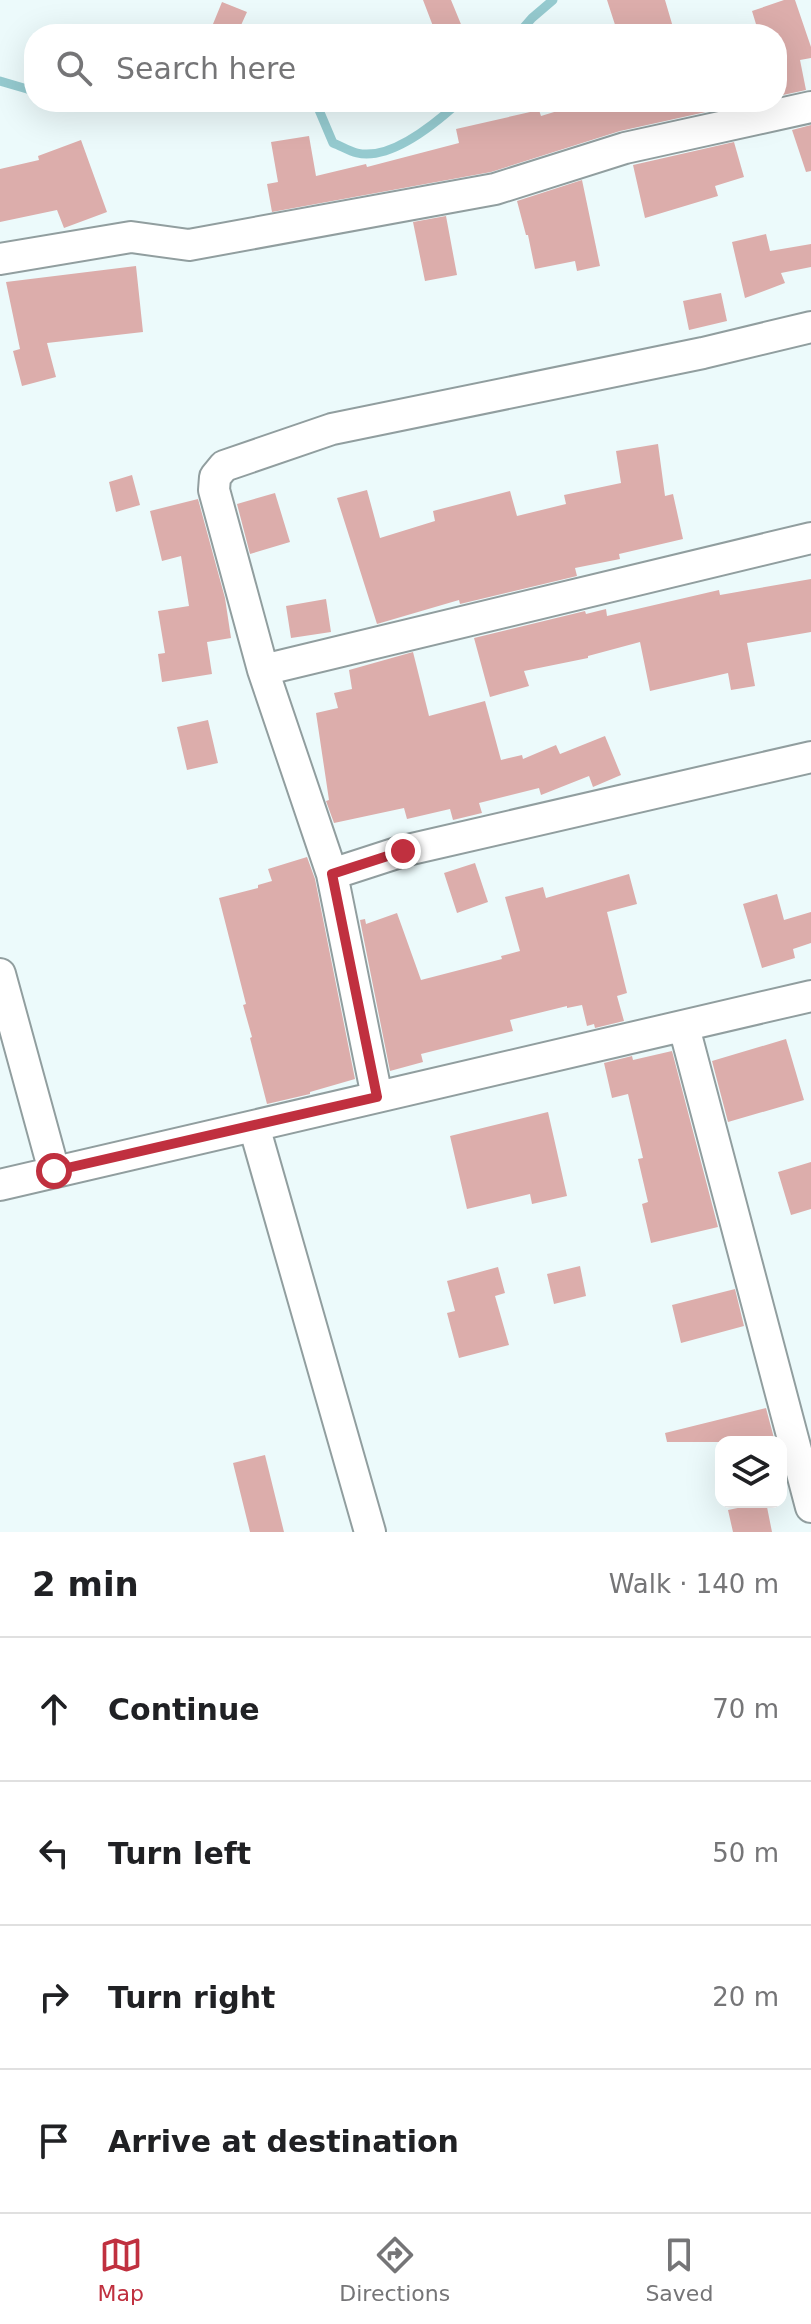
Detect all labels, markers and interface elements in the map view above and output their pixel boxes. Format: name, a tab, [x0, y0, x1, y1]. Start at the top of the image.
search box	[24, 24, 787, 112]
icon: search	[52, 46, 96, 90]
text: Search here	[116, 51, 296, 86]
route end	[385, 833, 421, 869]
route start	[36, 1153, 72, 1189]
map controls	[715, 1436, 787, 1508]
button: layers	[715, 1436, 787, 1508]
text: 2 min	[32, 1564, 139, 1604]
text: Walk · 140 m	[609, 1569, 779, 1599]
icon: ahead	[32, 1687, 76, 1731]
text: Continue	[108, 1692, 260, 1727]
text: 70 m	[712, 1694, 779, 1724]
icon: left	[32, 1831, 76, 1875]
text: Turn left	[108, 1836, 251, 1871]
text: 50 m	[712, 1838, 779, 1868]
icon: right	[32, 1975, 76, 2019]
text: Turn right	[108, 1980, 275, 2015]
text: 20 m	[712, 1982, 779, 2012]
icon: arrive	[32, 2119, 76, 2163]
text: Arrive at destination	[108, 2124, 459, 2159]
tab: Map	[98, 2233, 144, 2306]
tab: Directions	[339, 2233, 450, 2306]
tab: Saved	[645, 2233, 713, 2306]

